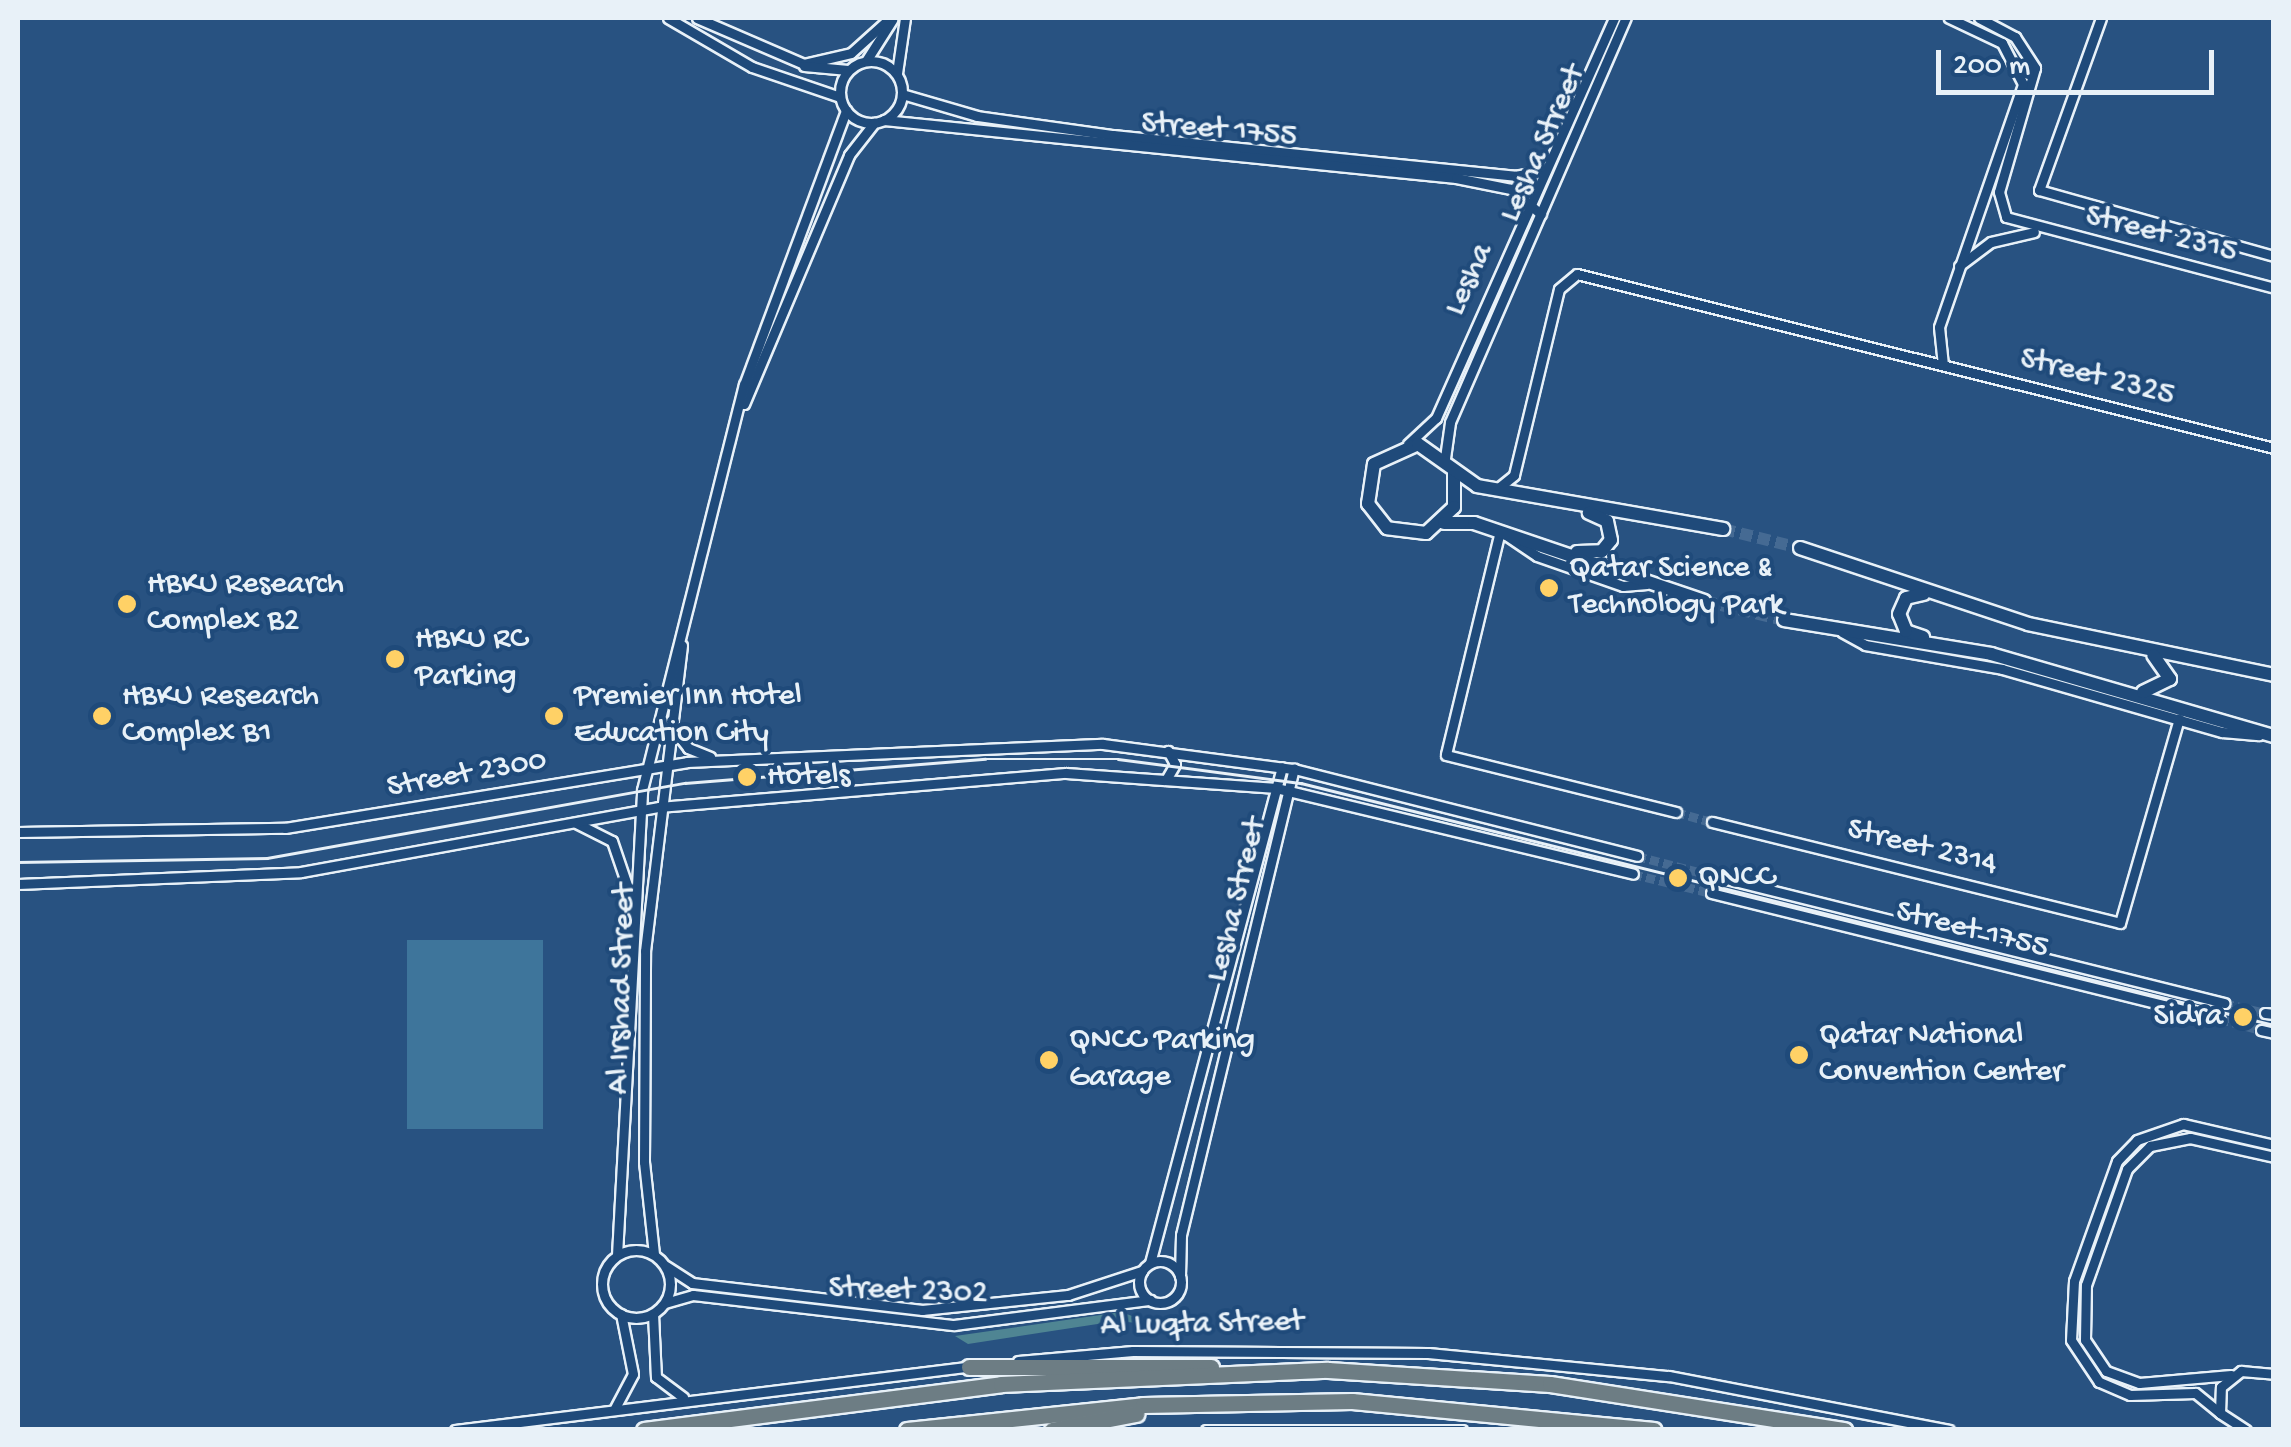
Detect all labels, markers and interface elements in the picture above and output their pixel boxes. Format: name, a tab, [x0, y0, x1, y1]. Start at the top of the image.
scale bar	[1941, 30, 2218, 92]
text: 200 m	[1953, 50, 2030, 85]
street label: Lesha Street	[1492, 60, 1596, 228]
street label: Street 1755	[1140, 105, 1298, 157]
street label: Street 2315	[2081, 198, 2241, 272]
street label: Lesha	[1437, 238, 1503, 322]
street label: Street 2325	[2016, 340, 2178, 416]
place label: Qatar Science & Technology Park	[1569, 551, 1784, 626]
place label: HBKU Research Complex B2	[147, 567, 344, 642]
marker: Qatar Science & Technology Park	[1538, 577, 1560, 599]
marker: HBKU Research Complex B2	[116, 593, 138, 615]
place label: HBKU RC Parking	[415, 622, 527, 697]
marker: HBKU RC Parking	[384, 648, 406, 670]
place label: HBKU Research Complex B1	[122, 679, 319, 754]
place label: Premier Inn Hotel Education City	[574, 679, 802, 754]
marker: HBKU Research Complex B1	[91, 705, 113, 727]
marker: Premier Inn Hotel Education City	[543, 705, 565, 727]
street label: Street 2300	[384, 742, 550, 808]
place label: Hotels	[767, 758, 850, 796]
marker: Hotels	[736, 766, 758, 788]
street label: Street 2314	[1843, 811, 2001, 885]
street label: Lesha Street	[1199, 814, 1277, 986]
place label: QNCC	[1698, 859, 1775, 897]
marker: QNCC	[1667, 867, 1689, 889]
street label: Al Irshad Street	[600, 883, 646, 1095]
street label: Street 1755	[1892, 893, 2052, 969]
place label: Sidra	[2153, 998, 2223, 1036]
marker: Sidra	[2232, 1006, 2254, 1028]
place label: Qatar National Convention Center	[1819, 1018, 2063, 1093]
place label: QNCC Parking Garage	[1069, 1023, 1255, 1098]
marker: Qatar National Convention Center	[1788, 1044, 1810, 1066]
marker: QNCC Parking Garage	[1038, 1049, 1060, 1071]
street label: Street 2302	[828, 1270, 988, 1314]
street label: Al Luqta Street	[1100, 1304, 1304, 1346]

